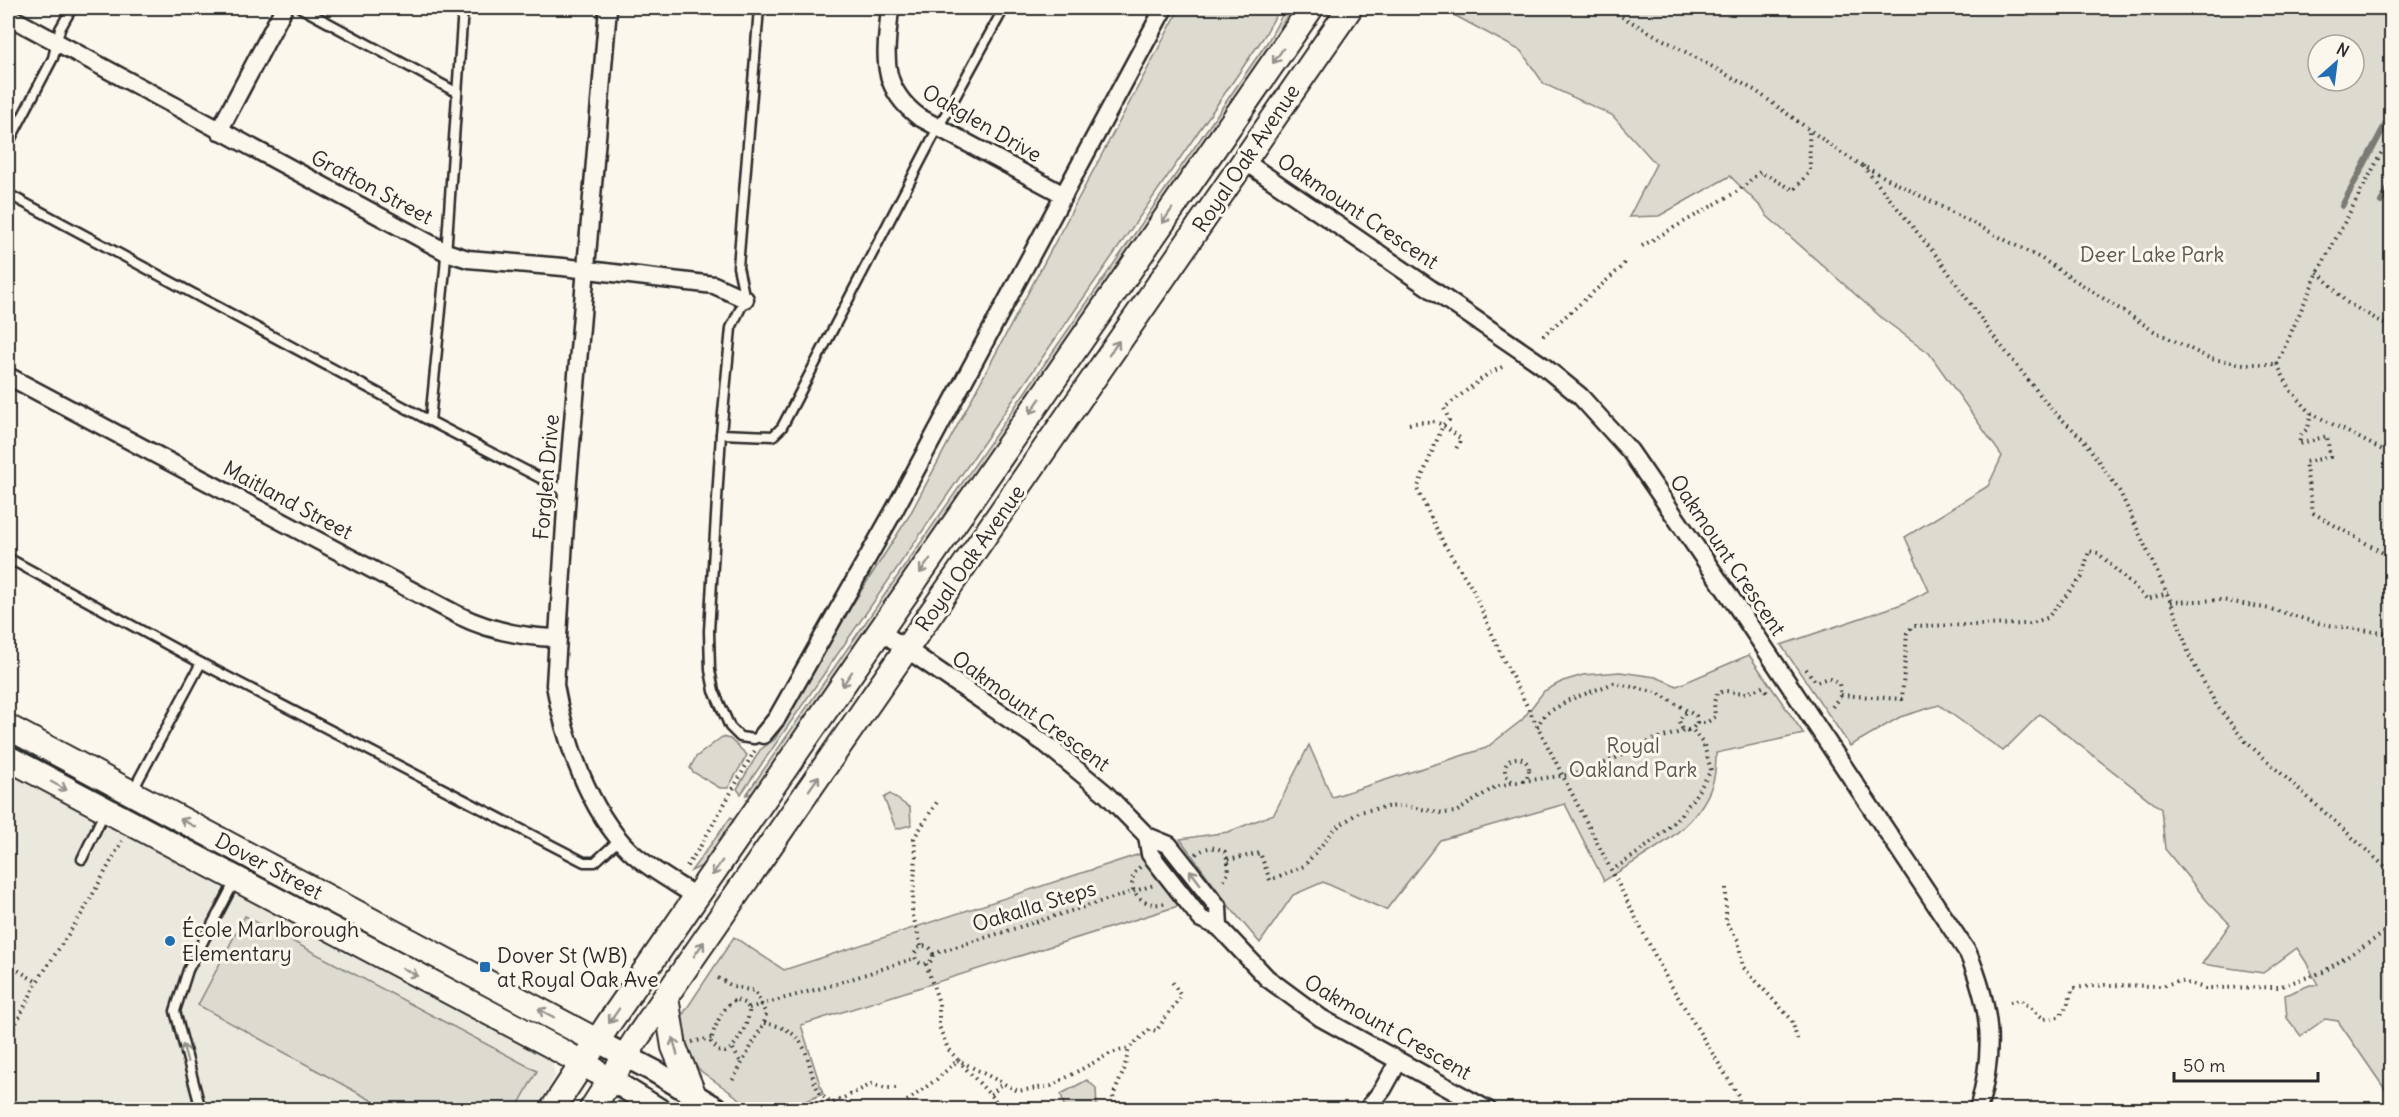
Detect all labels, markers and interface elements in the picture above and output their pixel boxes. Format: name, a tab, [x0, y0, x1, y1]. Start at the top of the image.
north arrow	[2306, 33, 2366, 93]
text: N	[2333, 38, 2353, 61]
one-way arrow	[1272, 47, 1284, 63]
street label: Oakglen Drive	[917, 78, 1047, 168]
street label: Royal Oak Avenue	[1186, 79, 1306, 237]
street label: Grafton Street	[306, 144, 438, 230]
street label: Oakmount Crescent	[1272, 147, 1444, 275]
one-way arrow	[1161, 207, 1173, 224]
park label: Deer Lake Park	[2080, 241, 2224, 268]
one-way arrow	[1108, 341, 1120, 357]
one-way arrow	[1029, 397, 1041, 413]
street label: Forglen Drive	[527, 413, 565, 541]
street label: Maitland Street	[219, 455, 357, 545]
street label: Oakmount Crescent	[1664, 469, 1792, 641]
street label: Royal Oak Avenue	[909, 479, 1031, 637]
one-way arrow	[919, 558, 931, 574]
street label: Oakmount Crescent	[947, 645, 1115, 777]
one-way arrow	[841, 671, 853, 687]
park label: Royal Oakland Park	[1569, 732, 1697, 783]
one-way arrow	[808, 776, 820, 792]
one-way arrow	[50, 780, 68, 792]
one-way arrow	[180, 817, 197, 829]
street label: Dover Street	[211, 826, 327, 906]
one-way arrow	[711, 859, 723, 875]
one-way arrow	[1189, 869, 1202, 885]
street label: Oakalla Steps	[969, 874, 1099, 938]
place label: École Marlborough Elementary	[182, 916, 359, 967]
marker: École Marlborough Elementary	[163, 934, 177, 948]
place label: Dover St (WB) at Royal Oak Ave	[497, 942, 659, 993]
one-way arrow	[693, 942, 705, 958]
marker: Dover St (WB) at Royal Oak Ave	[478, 960, 492, 974]
one-way arrow	[401, 967, 419, 978]
street label: Oakmount Crescent	[1300, 968, 1476, 1086]
one-way arrow	[537, 1007, 555, 1018]
one-way arrow	[608, 1007, 620, 1023]
one-way arrow	[668, 1037, 680, 1056]
one-way arrow	[179, 1044, 191, 1063]
scale bar	[2174, 1045, 2318, 1083]
text: 50 m	[2183, 1054, 2225, 1077]

